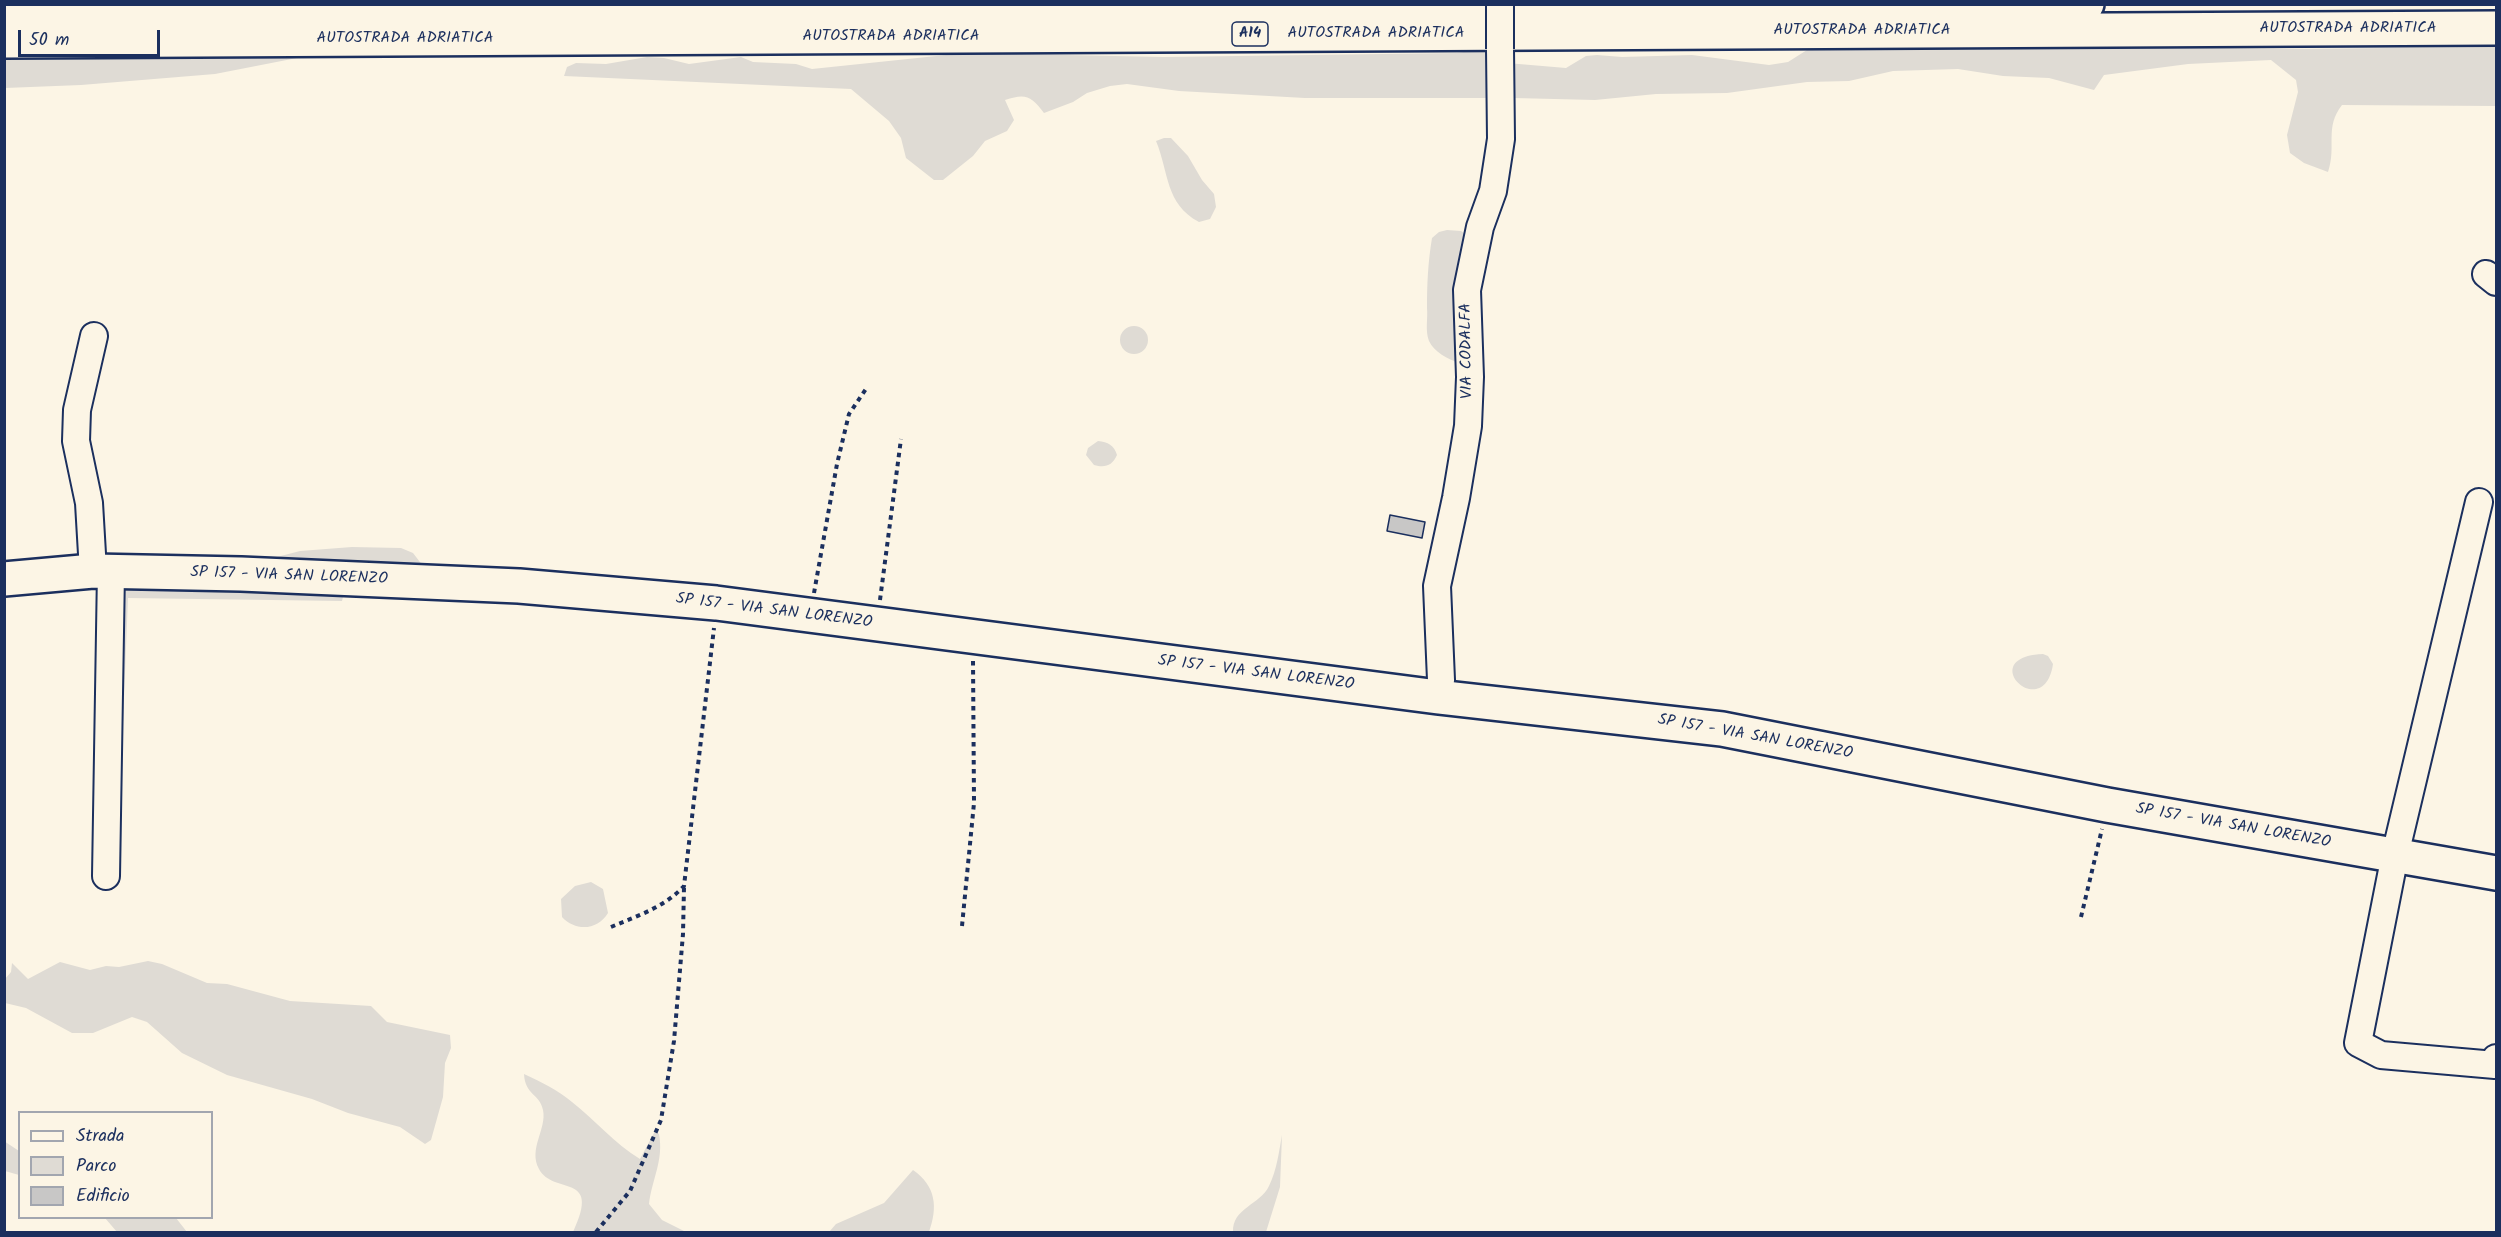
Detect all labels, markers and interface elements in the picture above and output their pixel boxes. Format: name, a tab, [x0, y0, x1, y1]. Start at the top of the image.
scale bar	[21, 18, 164, 56]
street label: AUTOSTRADA ADRIATICA	[2259, 19, 2437, 39]
street label: AUTOSTRADA ADRIATICA	[1773, 21, 1951, 41]
road number: A14	[1232, 22, 1268, 46]
street label: AUTOSTRADA ADRIATICA	[1287, 24, 1465, 44]
text: 50 m	[29, 26, 69, 55]
street label: AUTOSTRADA ADRIATICA	[802, 27, 980, 47]
street label: AUTOSTRADA ADRIATICA	[316, 29, 494, 49]
street label: VIA CODALFA	[1458, 303, 1478, 399]
street label: SP 157 - VIA SAN LORENZO	[190, 564, 388, 590]
street label: SP 157 - VIA SAN LORENZO	[675, 590, 873, 634]
street label: SP 157 - VIA SAN LORENZO	[1157, 652, 1355, 696]
street label: SP 157 - VIA SAN LORENZO	[1656, 711, 1854, 765]
street label: SP 157 - VIA SAN LORENZO	[2134, 800, 2332, 854]
legend	[18, 1111, 213, 1219]
text: Strada	[76, 1122, 124, 1151]
text: Parco	[76, 1152, 116, 1181]
text: Edificio	[76, 1182, 130, 1211]

